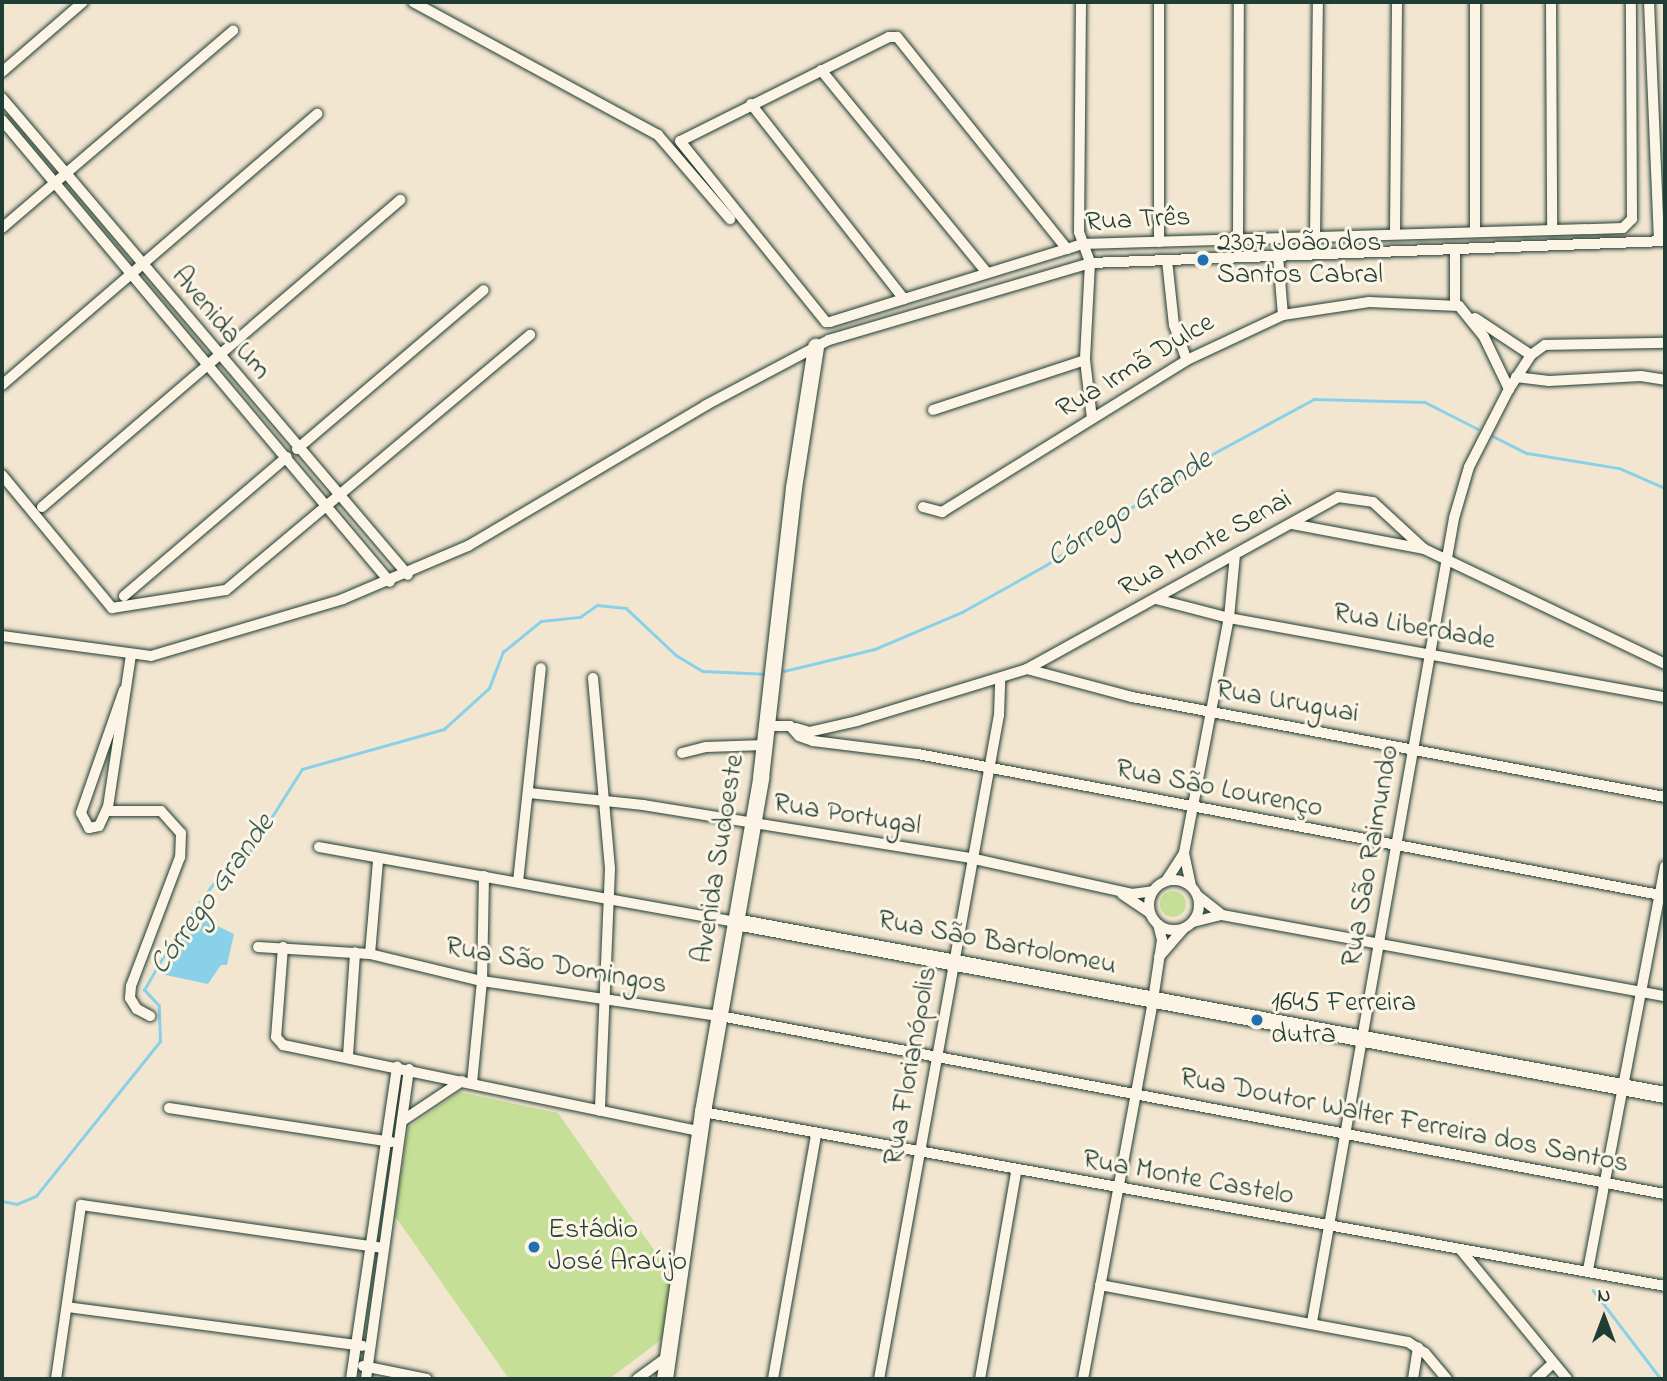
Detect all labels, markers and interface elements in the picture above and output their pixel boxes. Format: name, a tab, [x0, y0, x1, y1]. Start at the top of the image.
street label: Rua Três	[1085, 201, 1191, 241]
place label: 2307 João dos Santos Cabral	[1217, 227, 1383, 293]
marker: 2307 João dos Santos Cabral	[1195, 252, 1211, 268]
street label: Avenida Um	[163, 261, 277, 387]
street label: Rua Irmã Dulce	[1051, 307, 1221, 427]
water label: Córrego Grande	[1040, 442, 1220, 576]
street label: Rua Monte Senai	[1114, 484, 1298, 606]
street label: Rua Liberdade	[1330, 597, 1498, 659]
street label: Rua Uruguai	[1213, 674, 1361, 732]
street label: Rua São Raimundo	[1336, 742, 1408, 970]
street label: Avenida Sudoeste	[687, 752, 753, 966]
street label: Rua São Lourenço	[1113, 753, 1325, 827]
street label: Rua Portugal	[771, 788, 923, 844]
water label: Córrego Grande	[143, 808, 283, 982]
street label: Rua São Bartolomeu	[875, 904, 1119, 984]
street label: Rua São Domingos	[443, 931, 669, 1003]
street label: Rua Florianópolis	[878, 964, 946, 1168]
place label: 1645 Ferreira dutra	[1271, 987, 1416, 1053]
marker: 1645 Ferreira dutra	[1249, 1012, 1265, 1028]
street label: Rua Doutor Walter Ferreira dos Santos	[1177, 1062, 1631, 1182]
street label: Rua Monte Castelo	[1080, 1144, 1296, 1214]
place label: Estádio José Araújo	[548, 1214, 687, 1280]
marker: Estádio José Araújo	[526, 1239, 542, 1255]
north arrow	[1569, 1283, 1639, 1353]
text: N	[1598, 1283, 1610, 1310]

